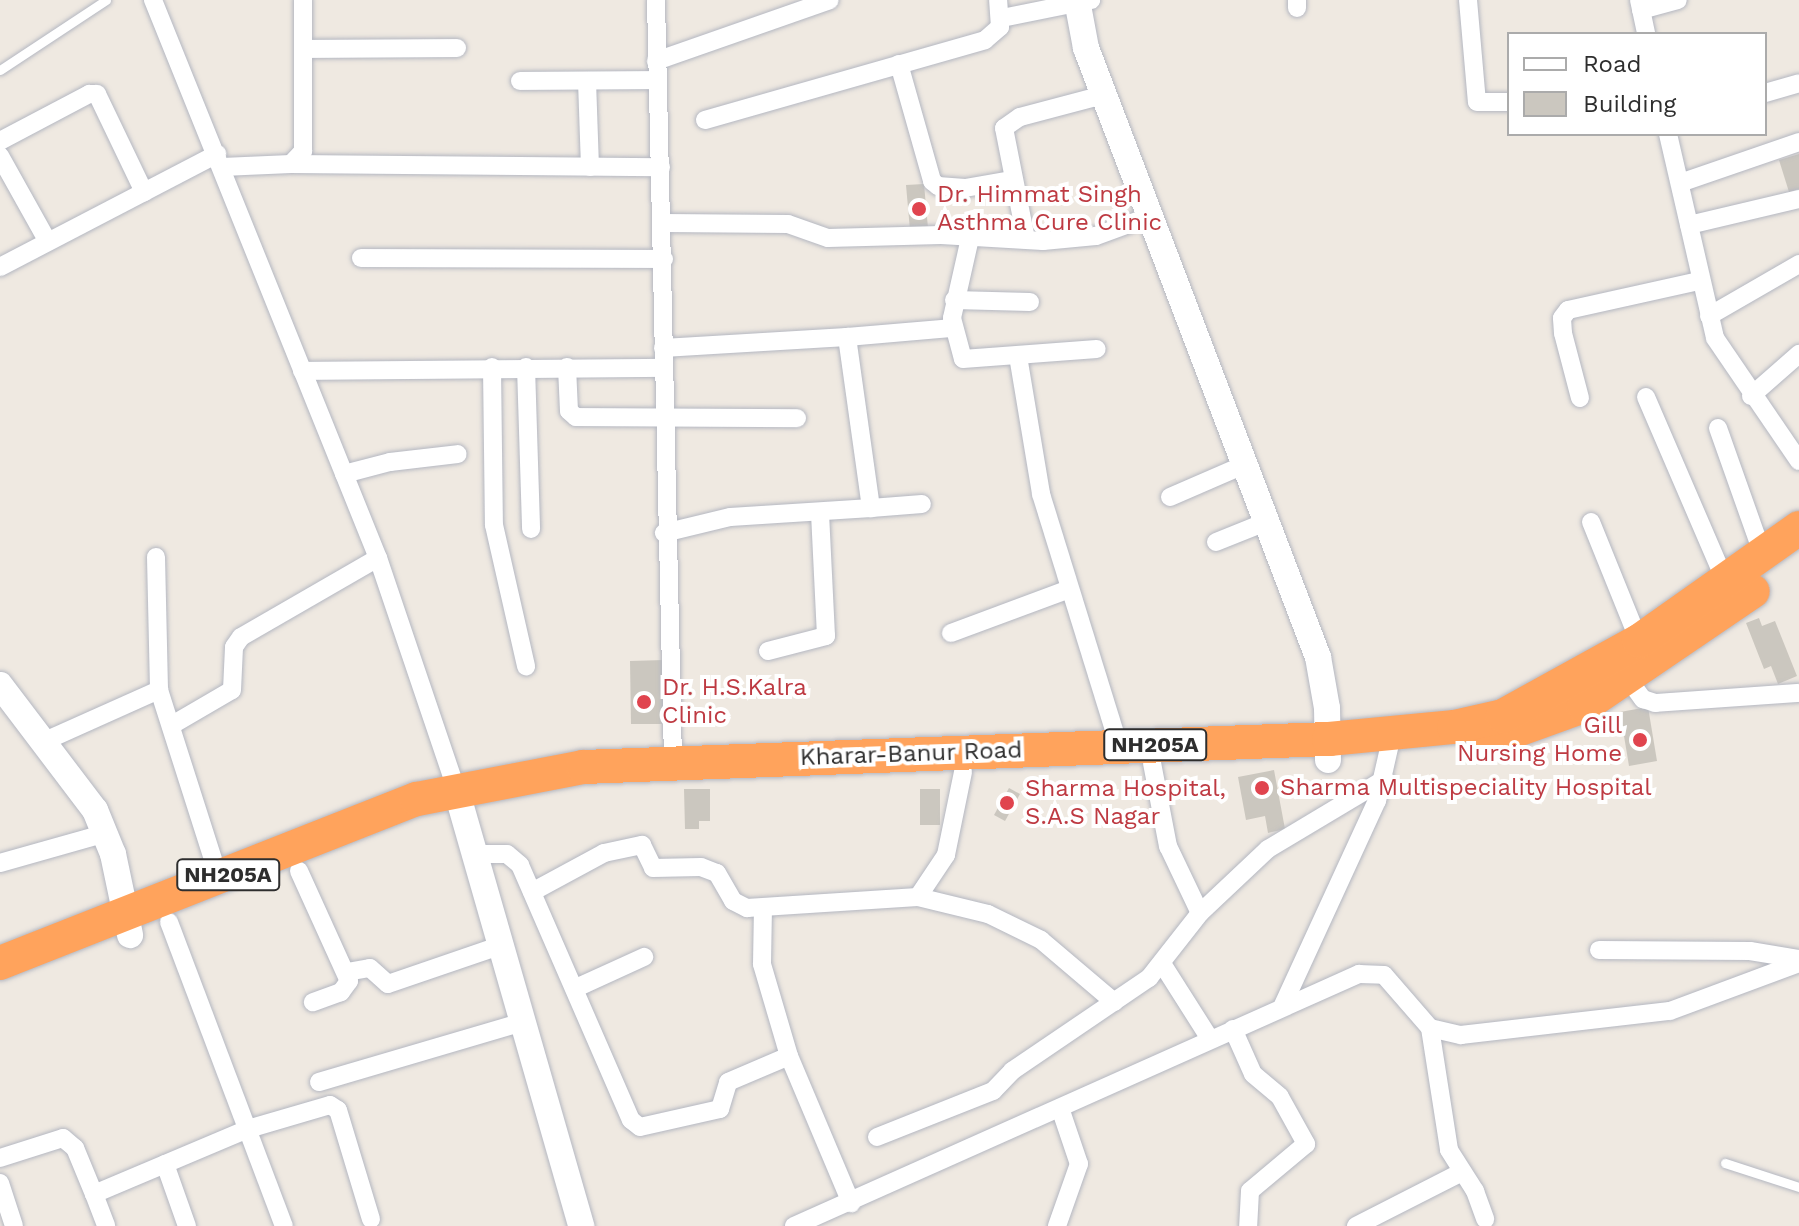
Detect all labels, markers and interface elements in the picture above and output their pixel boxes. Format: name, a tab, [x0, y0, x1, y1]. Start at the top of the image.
legend	[1507, 32, 1767, 136]
text: Road	[1583, 50, 1642, 78]
text: Building	[1583, 90, 1676, 118]
place label: Dr. Himmat Singh Asthma Cure Clinic	[937, 181, 1163, 237]
marker: Dr. Himmat Singh Asthma Cure Clinic	[908, 198, 930, 220]
place label: Dr. H.S.Kalra Clinic	[662, 674, 807, 730]
marker: Dr. H.S.Kalra Clinic	[633, 691, 655, 713]
place label: Gill Nursing Home	[1457, 712, 1622, 768]
road number: NH205A	[1103, 727, 1207, 763]
marker: Gill Nursing Home	[1629, 729, 1651, 751]
street label: Kharar-Banur Road	[799, 736, 1023, 772]
place label: Sharma Multispeciality Hospital	[1280, 774, 1653, 802]
place label: Sharma Hospital, S.A.S Nagar	[1025, 775, 1227, 831]
marker: Sharma Multispeciality Hospital	[1251, 777, 1273, 799]
marker: Sharma Hospital, S.A.S Nagar	[996, 792, 1018, 814]
road number: NH205A	[176, 857, 280, 893]

